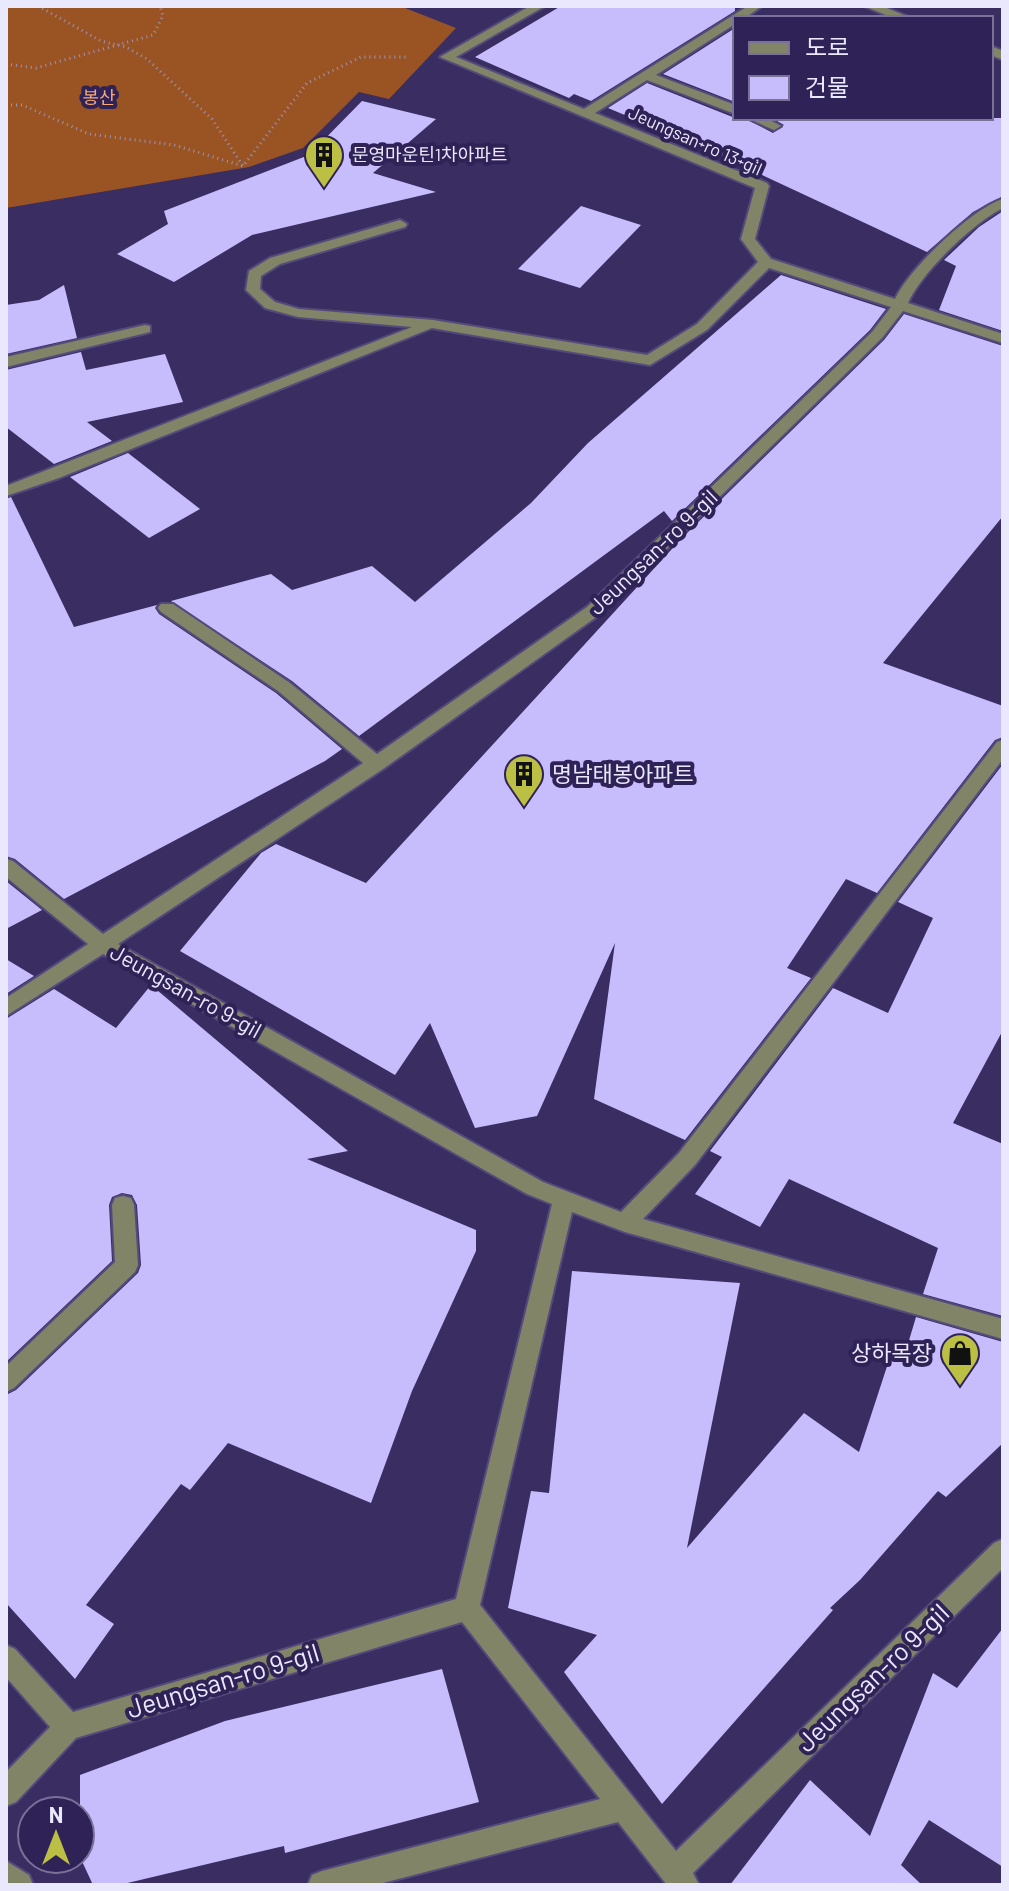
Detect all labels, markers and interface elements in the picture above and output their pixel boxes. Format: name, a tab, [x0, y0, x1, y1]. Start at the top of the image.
legend	[733, 16, 993, 120]
text: 도로	[805, 32, 849, 61]
text: 건물	[805, 72, 849, 101]
park label: 봉산	[82, 86, 116, 108]
street label: Jeungsan-ro 13-gil	[625, 101, 766, 179]
building icon: 문영마운틴1차아파트	[303, 134, 345, 189]
place label: 문영마운틴1차아파트	[352, 143, 507, 165]
street label: Jeungsan-ro 9-gil	[583, 483, 722, 619]
building icon: 명남태봉아파트	[503, 753, 545, 808]
place label: 명남태봉아파트	[552, 760, 694, 786]
street label: Jeungsan-ro 9-gil	[106, 938, 267, 1042]
shop icon: 상하목장	[939, 1332, 981, 1387]
place label: 상하목장	[851, 1339, 932, 1365]
street label: Jeungsan-ro 9-gil	[789, 1597, 954, 1757]
street label: Jeungsan-ro 9-gil	[123, 1636, 322, 1724]
north arrow	[16, 1795, 96, 1875]
text: N	[49, 1801, 63, 1827]

